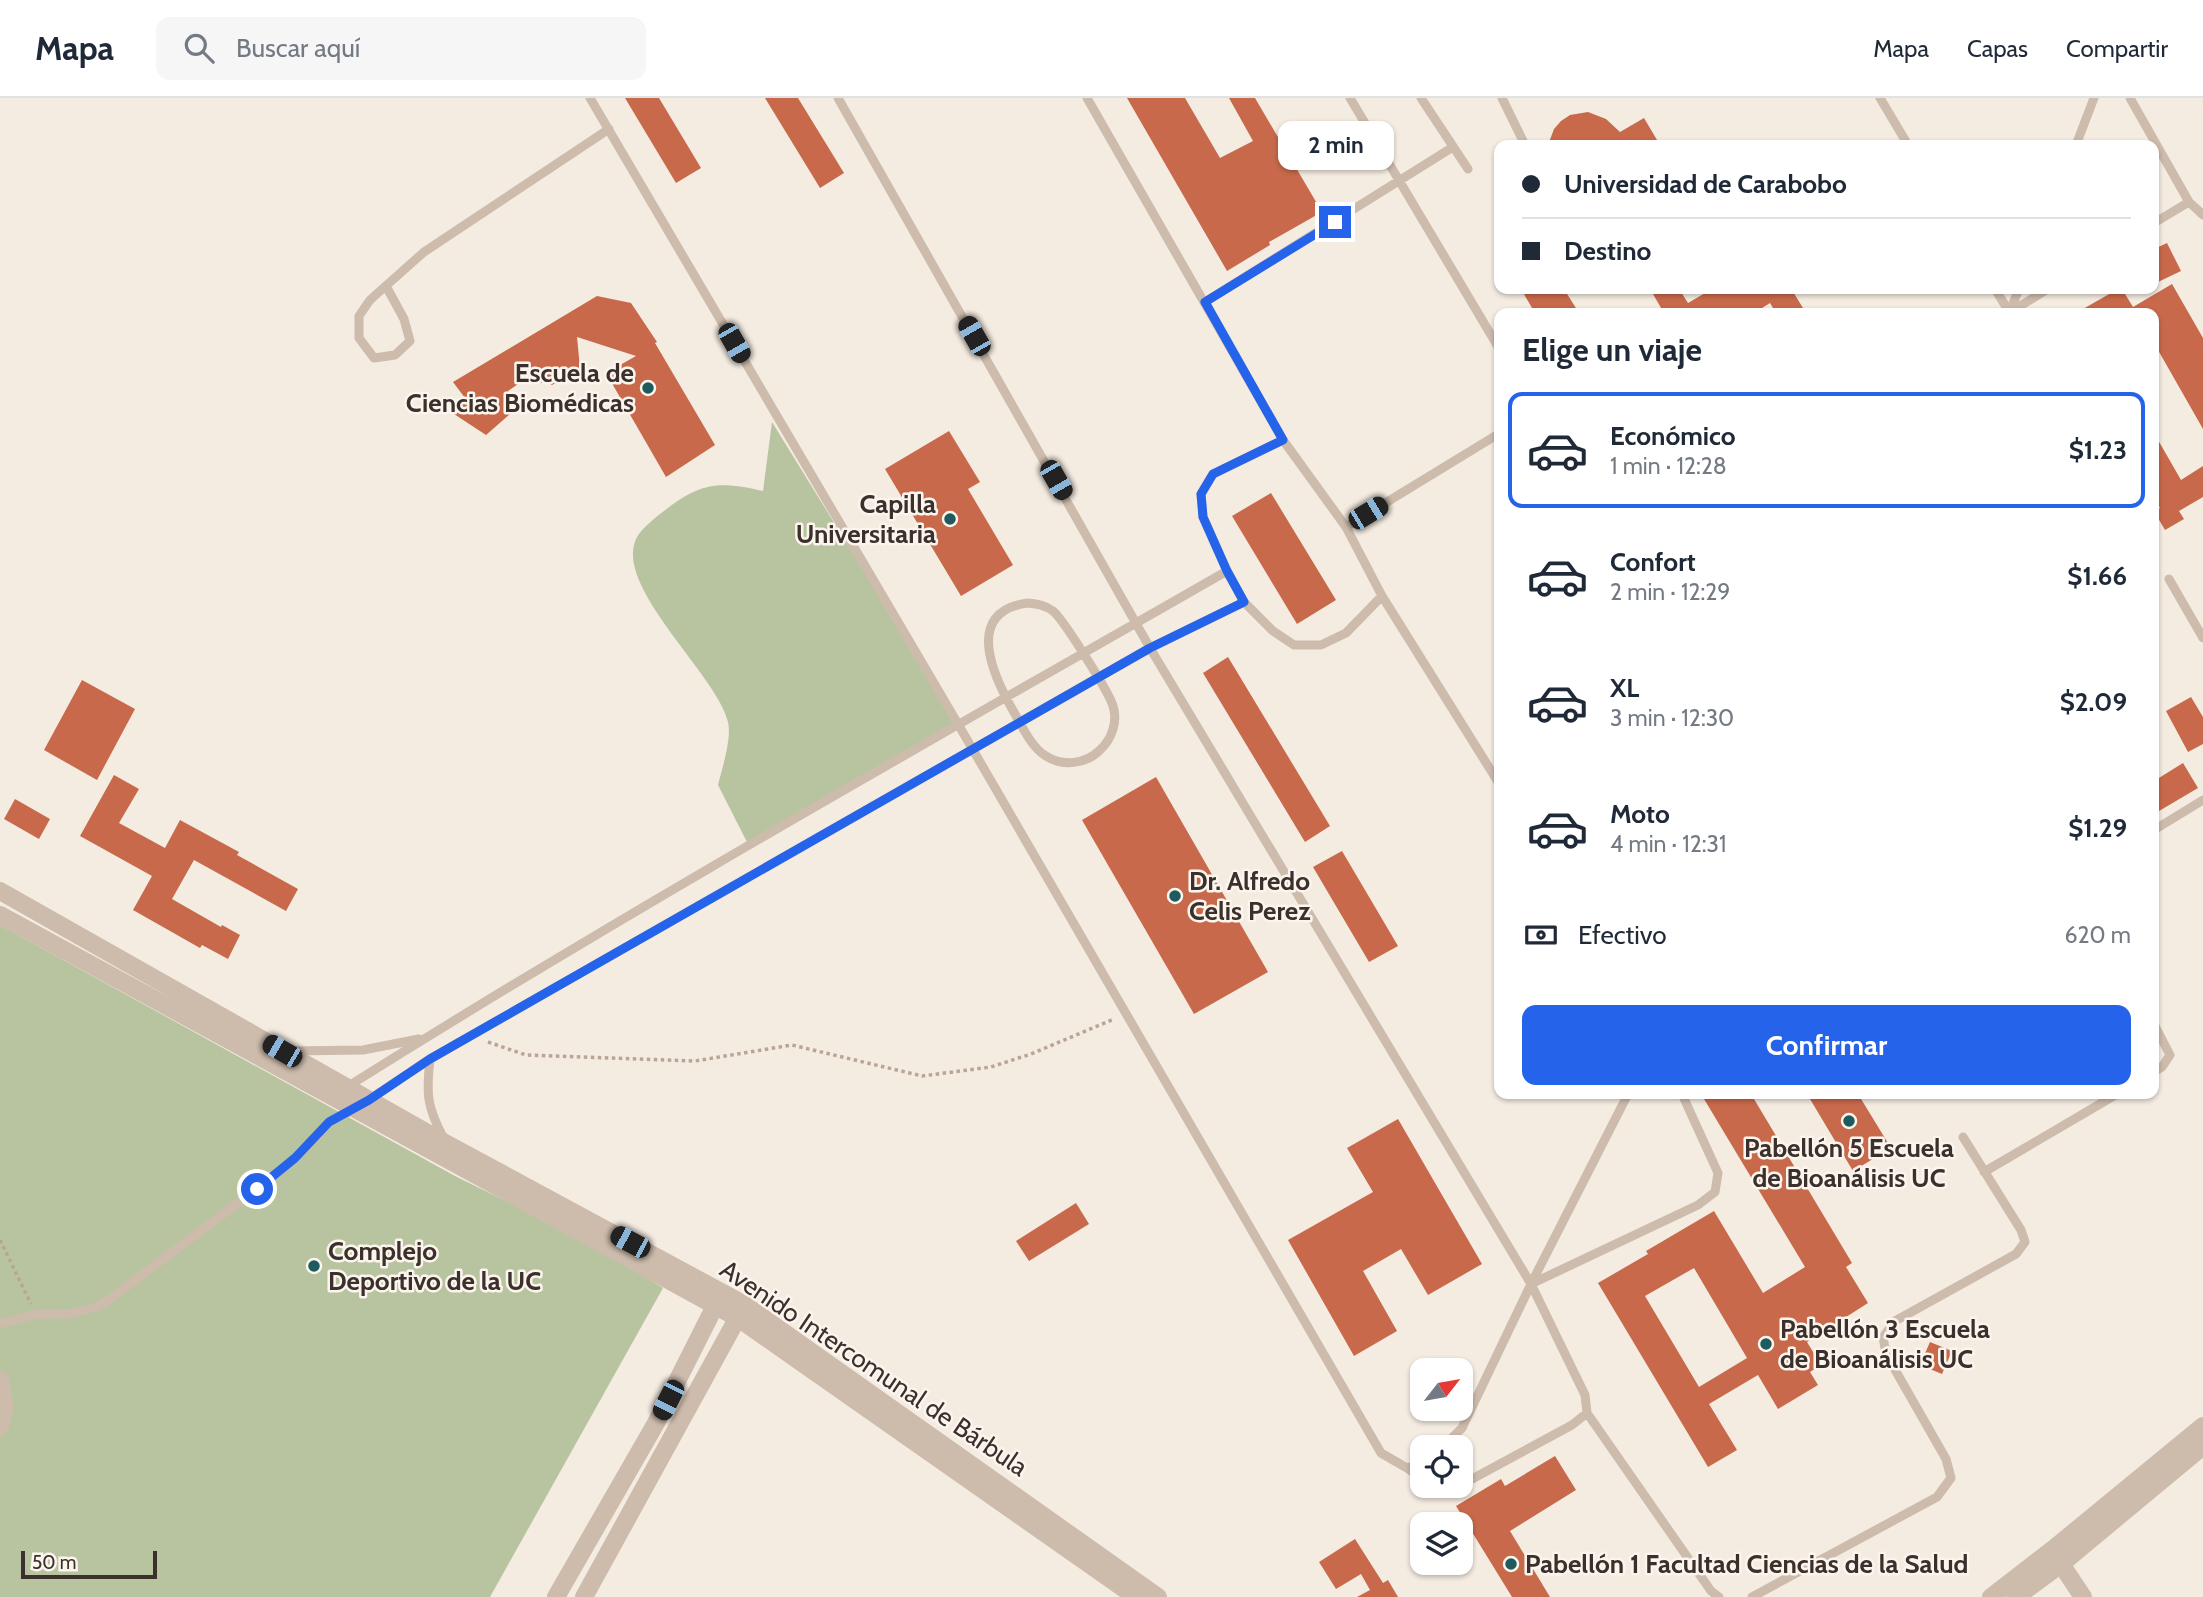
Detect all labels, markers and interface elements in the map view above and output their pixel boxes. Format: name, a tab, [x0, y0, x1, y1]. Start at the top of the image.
search box	[156, 17, 646, 80]
text: Mapa	[35, 28, 114, 68]
icon: search	[180, 29, 218, 67]
text: Buscar aquí	[236, 32, 360, 64]
text: Mapa	[1873, 34, 1929, 63]
text: Capas	[1967, 34, 2028, 63]
text: Compartir	[2066, 34, 2168, 63]
callout: 2 min	[1277, 121, 1393, 170]
text: 2 min	[1308, 131, 1364, 159]
text: Universidad de Carabobo	[1564, 168, 1847, 200]
route end	[1319, 206, 1351, 238]
text: Destino	[1564, 235, 1651, 267]
car	[955, 313, 994, 359]
car	[715, 320, 754, 366]
text: Elige un viaje	[1522, 330, 1702, 369]
place label: Escuela de Ciencias Biomédicas	[406, 357, 634, 419]
marker: Escuela de Ciencias Biomédicas	[640, 380, 656, 396]
icon: car	[1526, 419, 1589, 482]
text: Económico	[1610, 420, 1736, 452]
text: $1.23	[2069, 434, 2127, 466]
text: 1 min · 12:28	[1610, 452, 1727, 480]
car	[1037, 457, 1076, 503]
place label: Capilla Universitaria	[796, 488, 936, 550]
car	[1345, 493, 1392, 533]
marker: Capilla Universitaria	[942, 511, 958, 527]
icon: car	[1526, 545, 1589, 608]
text: Confort	[1610, 546, 1696, 578]
text: $1.66	[2067, 560, 2127, 592]
text: 2 min · 12:29	[1610, 578, 1730, 606]
icon: car	[1526, 671, 1589, 734]
text: XL	[1610, 672, 1639, 704]
text: $2.09	[2060, 686, 2127, 718]
text: 3 min · 12:30	[1610, 704, 1734, 732]
icon: car	[1526, 797, 1589, 860]
text: Moto	[1610, 798, 1670, 830]
text: $1.29	[2068, 812, 2127, 844]
text: 4 min · 12:31	[1610, 830, 1726, 858]
place label: Dr. Alfredo Celis Perez	[1189, 865, 1310, 927]
marker: Dr. Alfredo Celis Perez	[1167, 888, 1183, 904]
icon: cash	[1522, 916, 1560, 954]
text: Efectivo	[1578, 919, 1667, 951]
text: 620 m	[2064, 921, 2131, 949]
button: Confirmar	[1522, 1005, 2131, 1085]
car	[259, 1031, 306, 1071]
marker: Pabellón 5 Escuela de Bioanálisis UC	[1841, 1113, 1857, 1129]
place label: Pabellón 5 Escuela de Bioanálisis UC	[1744, 1132, 1954, 1194]
route start	[241, 1173, 273, 1205]
car	[607, 1223, 654, 1261]
place label: Complejo Deportivo de la UC	[328, 1235, 541, 1297]
street label: Avenido Intercomunal de Bárbula	[714, 1253, 1034, 1483]
marker: Complejo Deportivo de la UC	[306, 1258, 322, 1274]
place label: Pabellón 3 Escuela de Bioanálisis UC	[1780, 1313, 1990, 1375]
marker: Pabellón 3 Escuela de Bioanálisis UC	[1758, 1336, 1774, 1352]
north arrow	[1410, 1358, 1474, 1421]
map controls	[1410, 1358, 1473, 1575]
car	[650, 1377, 687, 1423]
button: locate	[1410, 1435, 1473, 1498]
button: layers	[1410, 1512, 1473, 1575]
scale bar	[21, 1548, 158, 1580]
place label: Pabellón 1 Facultad Ciencias de la Salud	[1525, 1548, 1968, 1580]
text: 50 m	[32, 1551, 76, 1574]
marker: Pabellón 1 Facultad Ciencias de la Salud	[1503, 1556, 1519, 1572]

